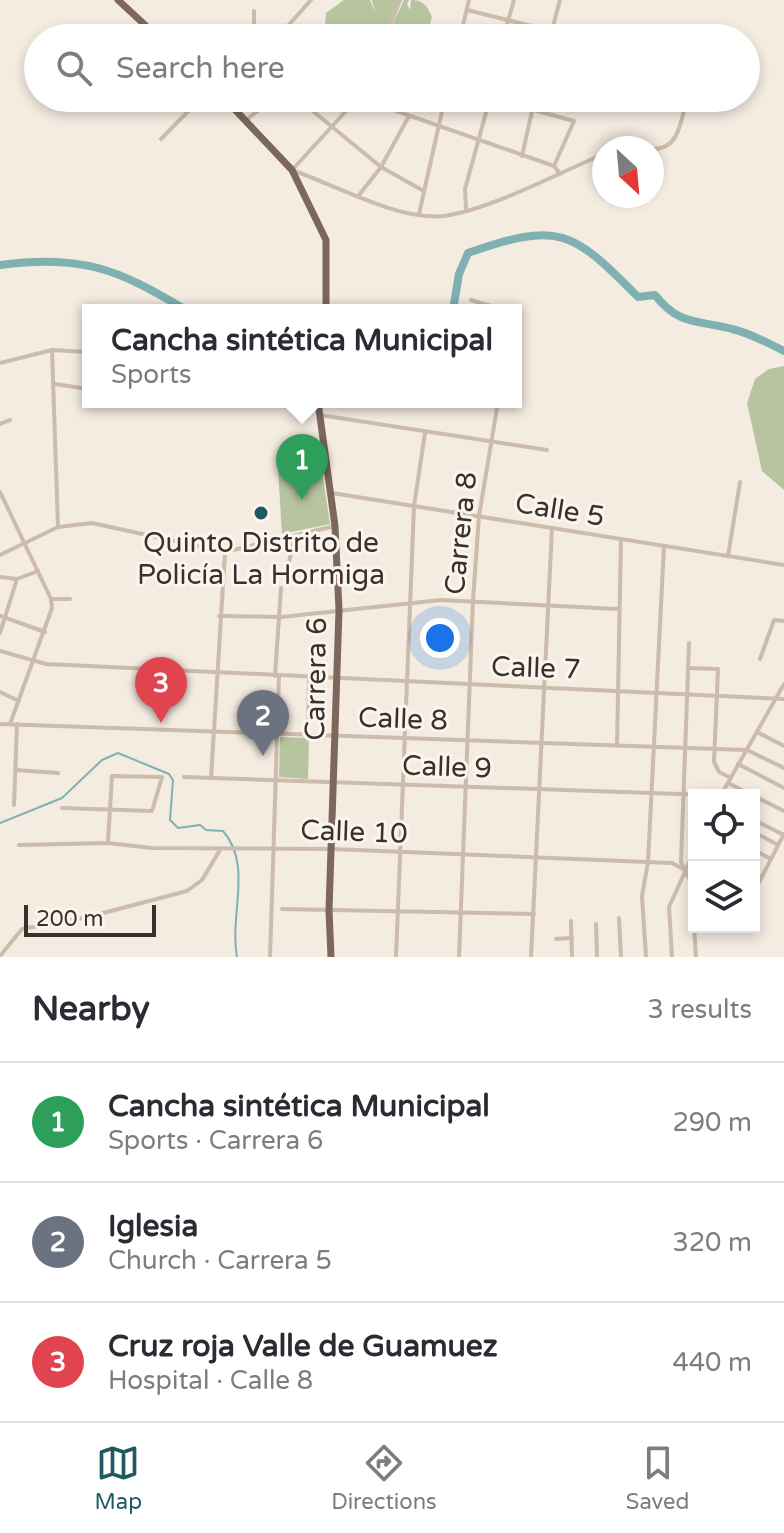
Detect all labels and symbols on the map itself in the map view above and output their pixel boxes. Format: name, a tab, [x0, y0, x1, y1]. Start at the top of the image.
north arrow	[592, 136, 664, 208]
pin: 1	[276, 434, 328, 500]
street label: Carrera 8	[438, 470, 484, 596]
street label: Calle 5	[513, 486, 607, 534]
marker: Quinto Distrito de Policía La Hormiga	[252, 504, 270, 522]
place label: Quinto Distrito de Policía La Hormiga	[137, 526, 385, 592]
street label: Carrera 6	[298, 617, 334, 741]
your location	[420, 618, 460, 658]
street label: Calle 7	[490, 649, 581, 687]
pin: 3	[135, 657, 187, 723]
pin: 2	[237, 690, 289, 756]
street label: Calle 8	[357, 700, 448, 738]
street label: Calle 9	[401, 748, 492, 786]
street label: Calle 10	[300, 813, 408, 851]
scale bar	[24, 901, 156, 937]

